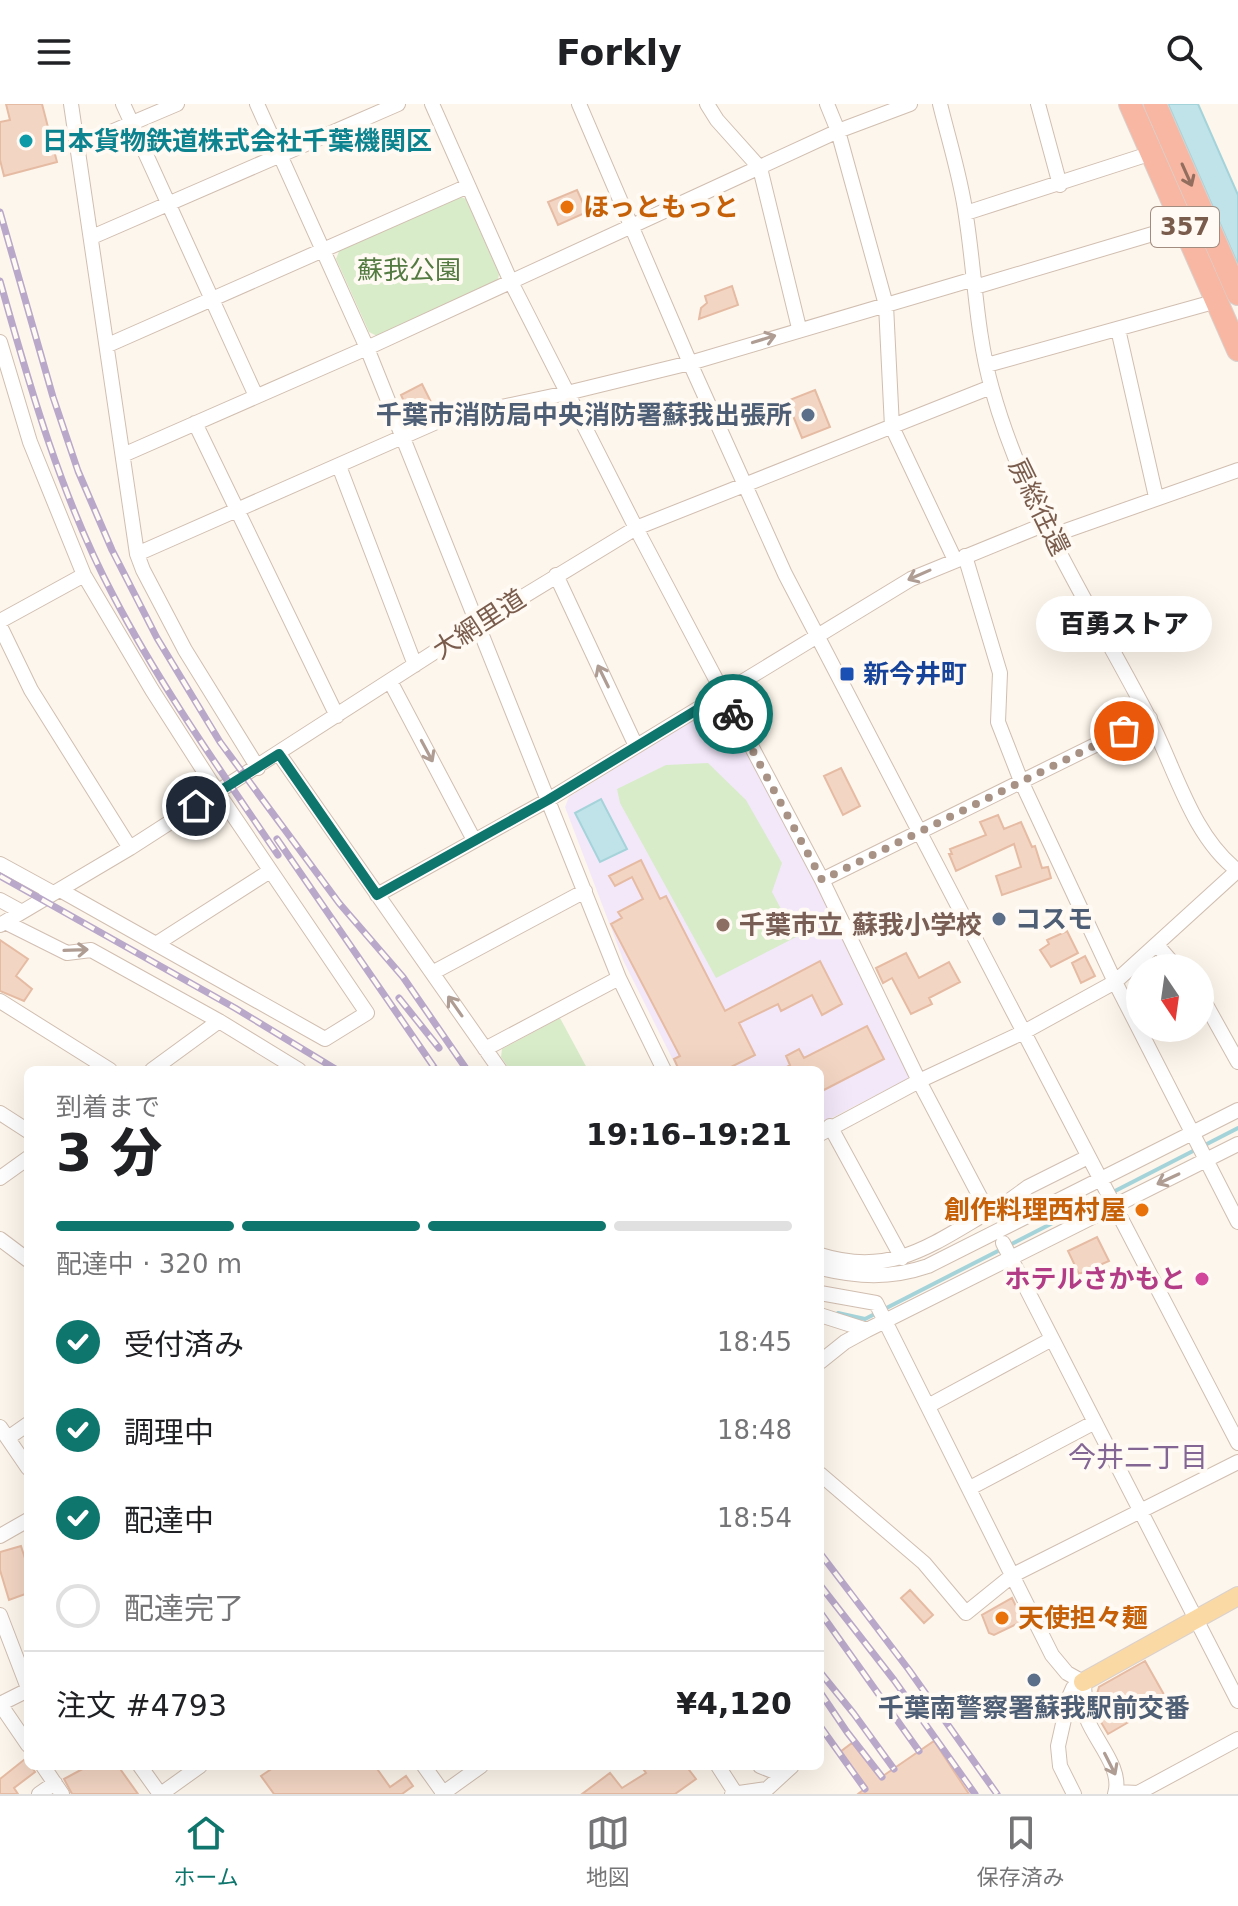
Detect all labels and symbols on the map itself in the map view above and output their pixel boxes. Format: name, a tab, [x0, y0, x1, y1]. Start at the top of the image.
place label: 日本貨物鉄道株式会社千葉機関区	[42, 126, 432, 156]
marker: 日本貨物鉄道株式会社千葉機関区	[17, 132, 35, 150]
one-way arrow	[1180, 163, 1195, 187]
place label: ほっともっと	[583, 192, 739, 222]
marker: ほっともっと	[558, 198, 576, 216]
road number: 357	[1151, 207, 1219, 247]
park label: 蘇我公園	[357, 255, 461, 285]
one-way arrow	[752, 331, 777, 346]
place label: 千葉市消防局中央消防署蘇我出張所	[376, 400, 792, 430]
marker: 千葉市消防局中央消防署蘇我出張所	[799, 406, 817, 424]
street label: 房総往還	[1003, 454, 1075, 560]
one-way arrow	[907, 569, 932, 584]
street label: 大網里道	[427, 583, 531, 665]
callout: 百勇ストア	[1036, 595, 1212, 651]
place label: 新今井町	[863, 659, 967, 689]
one-way arrow	[595, 664, 610, 688]
marker: 新今井町	[838, 665, 856, 683]
courier	[693, 674, 773, 754]
pin	[1090, 697, 1158, 765]
one-way arrow	[419, 738, 435, 762]
pin	[162, 772, 230, 840]
place label: コスモ	[1015, 904, 1093, 934]
place label: 千葉市立 蘇我小学校	[739, 910, 982, 940]
marker: コスモ	[990, 910, 1008, 928]
marker: 千葉市立 蘇我小学校	[714, 916, 732, 934]
one-way arrow	[62, 943, 89, 958]
north arrow	[1126, 954, 1214, 1042]
one-way arrow	[447, 996, 463, 1018]
one-way arrow	[1157, 1172, 1181, 1187]
place label: 創作料理西村屋	[944, 1195, 1126, 1225]
marker: 創作料理西村屋	[1133, 1201, 1151, 1219]
place label: ホテルさかもと	[1005, 1264, 1186, 1294]
marker: ホテルさかもと	[1193, 1270, 1211, 1288]
district label: 今井二丁目	[1068, 1441, 1208, 1474]
place label: 天使担々麺	[1018, 1603, 1148, 1633]
marker: 天使担々麺	[993, 1609, 1011, 1627]
marker: 千葉南警察署蘇我駅前交番	[1025, 1671, 1043, 1689]
place label: 千葉南警察署蘇我駅前交番	[878, 1693, 1190, 1723]
one-way arrow	[1103, 1752, 1118, 1775]

